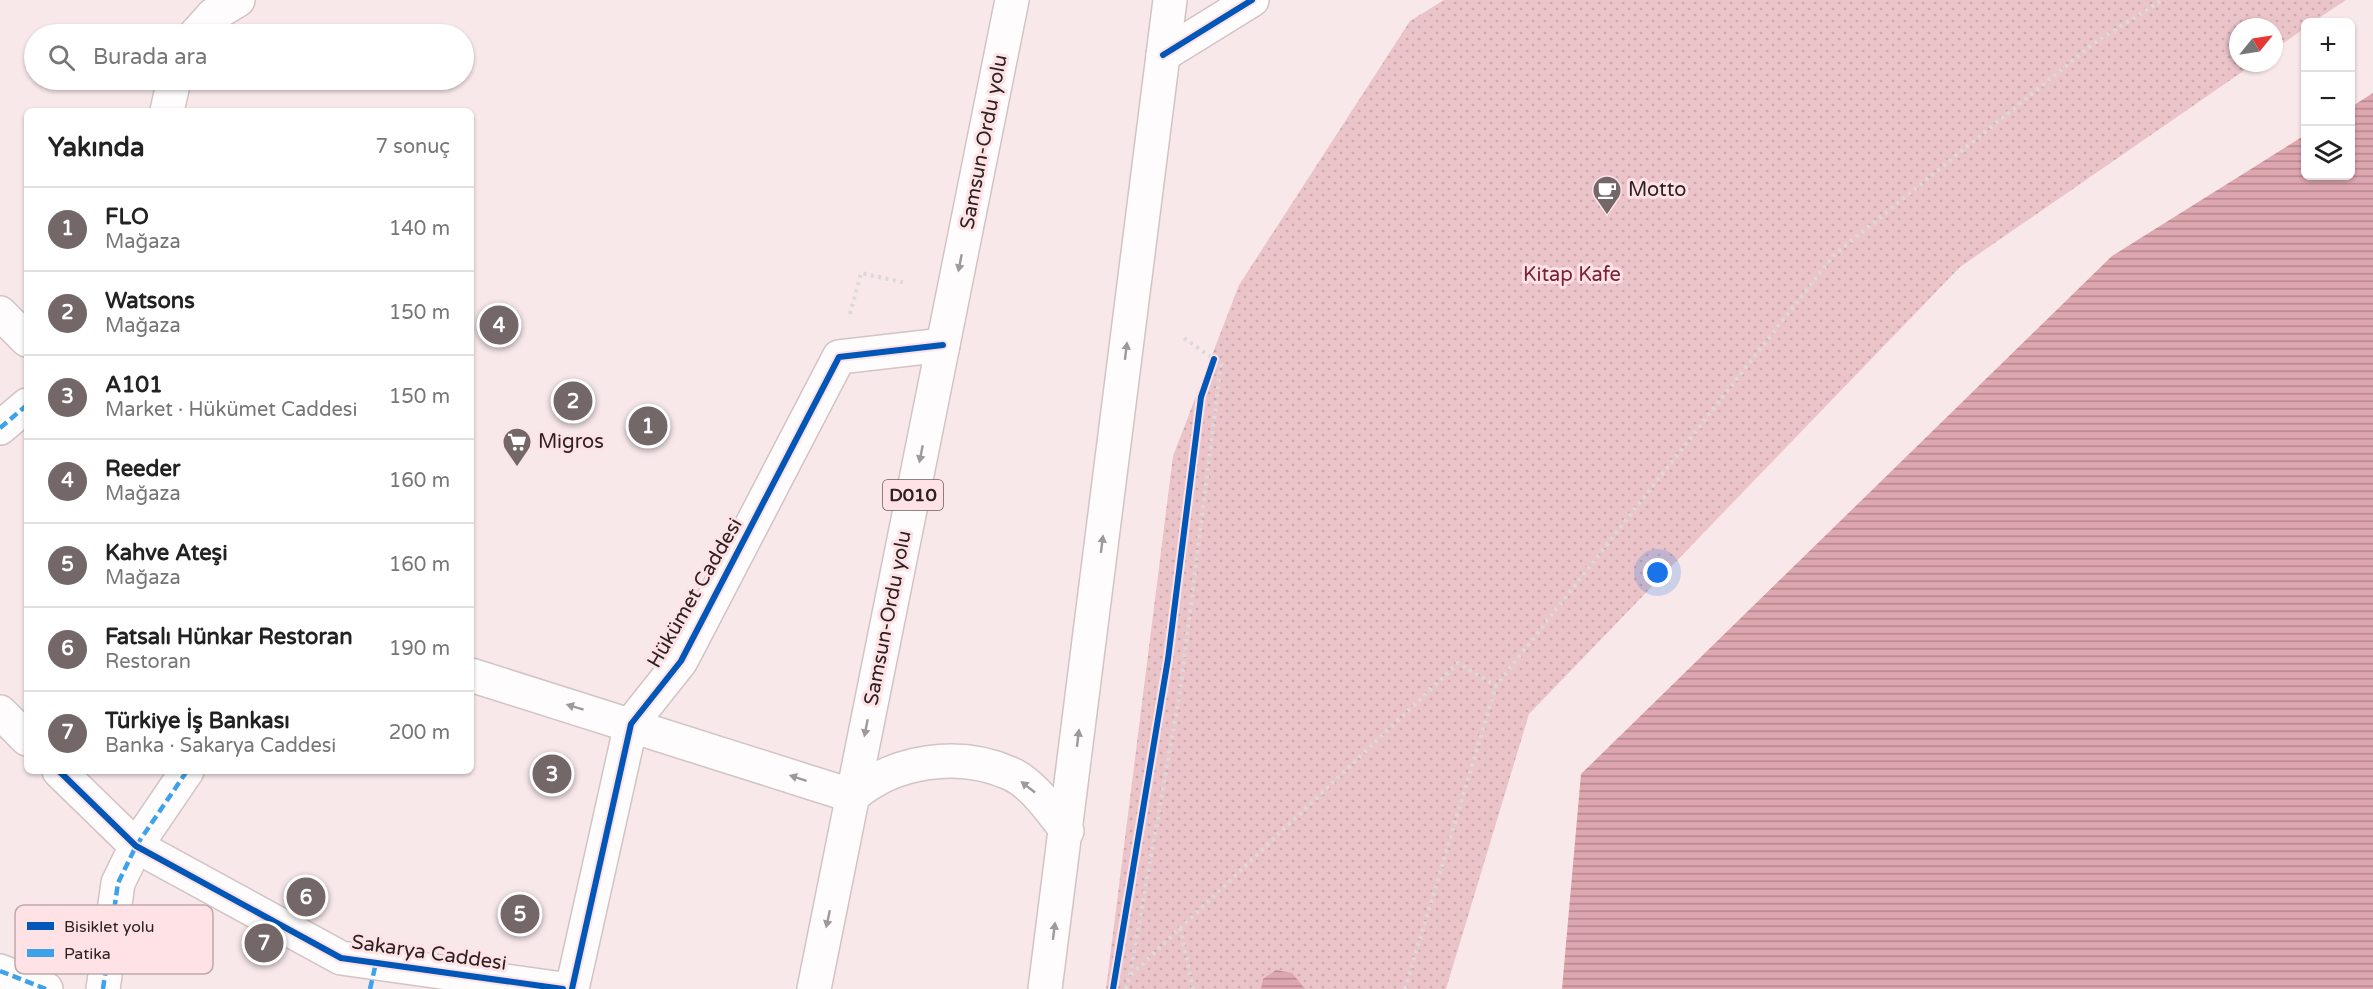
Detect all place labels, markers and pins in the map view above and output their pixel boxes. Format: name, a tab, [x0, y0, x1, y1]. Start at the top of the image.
cafe icon: Motto	[1591, 174, 1623, 216]
place label: Motto	[1628, 178, 1686, 202]
pin: 4	[480, 302, 518, 348]
pin: 2	[554, 378, 592, 424]
pin: 1	[628, 404, 668, 448]
supermarket icon: Migros	[501, 426, 533, 468]
place label: Migros	[538, 430, 604, 454]
pin: 3	[532, 752, 572, 796]
pin: 6	[286, 874, 326, 920]
pin: 5	[500, 892, 540, 936]
pin: 7	[244, 920, 284, 966]

